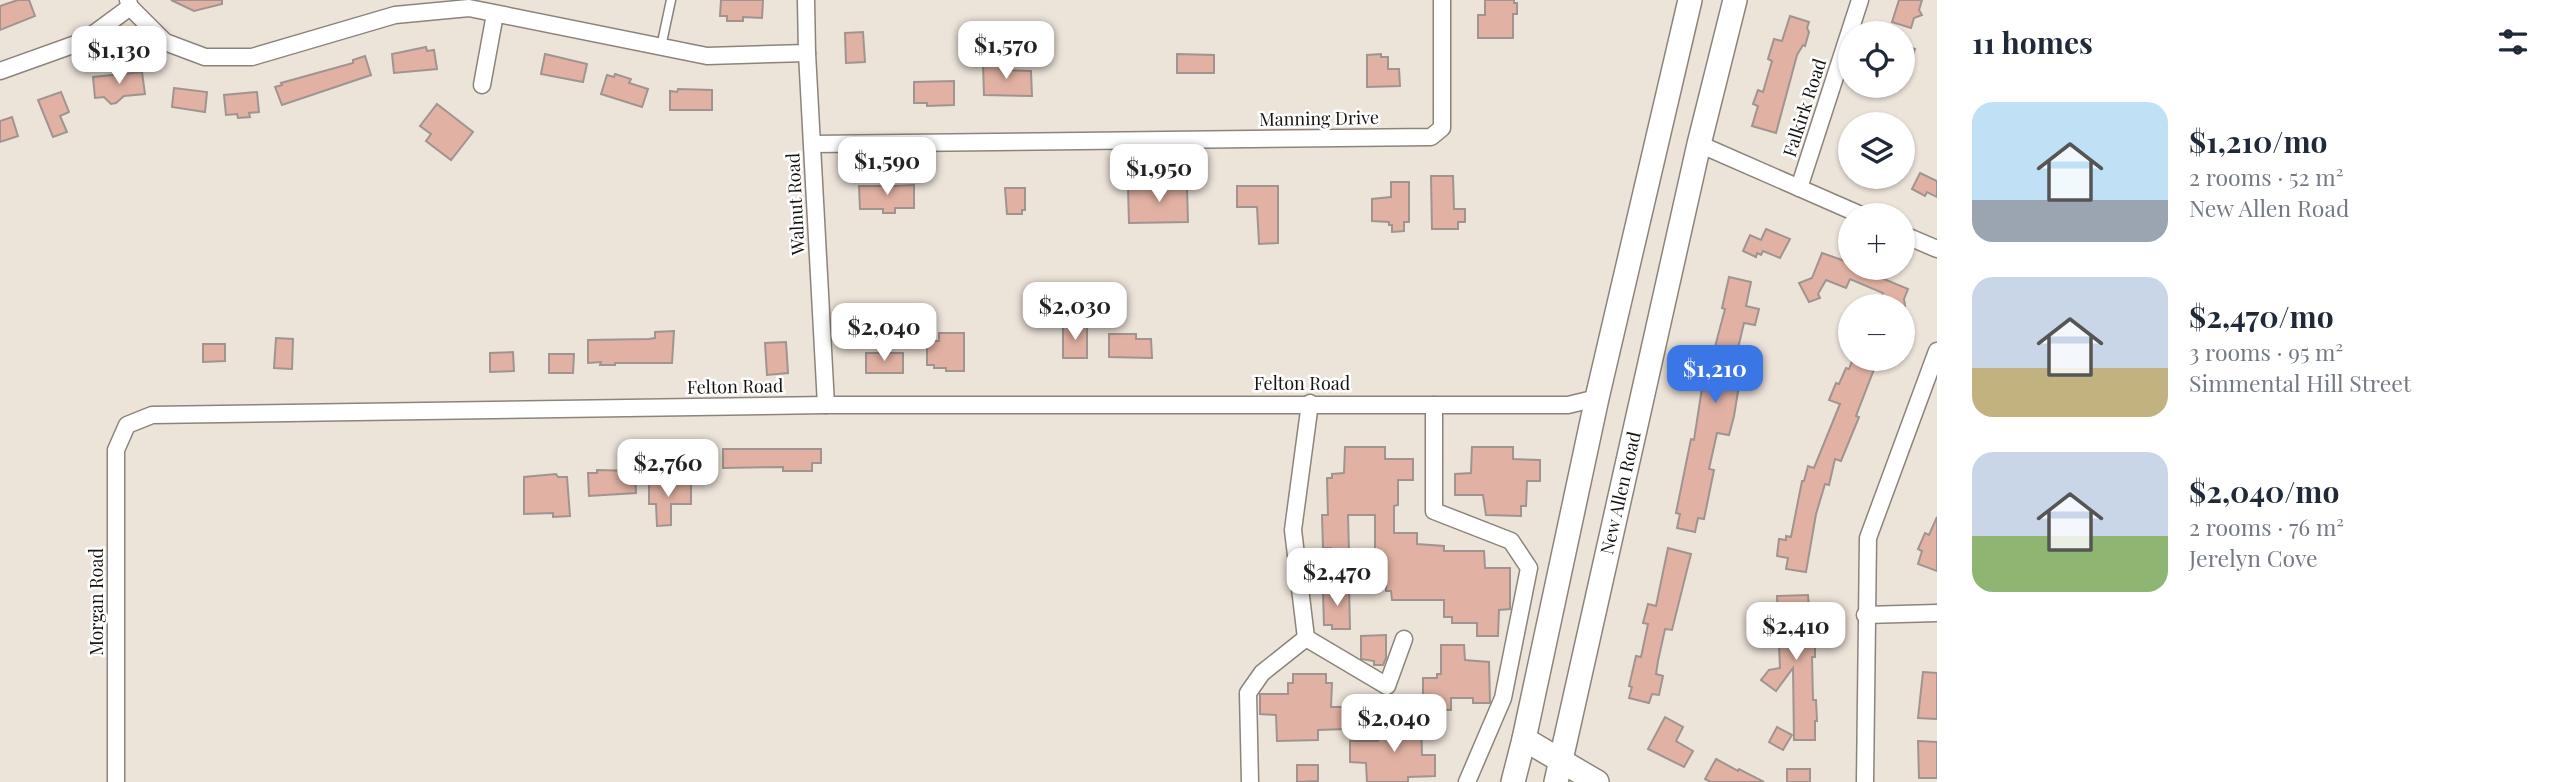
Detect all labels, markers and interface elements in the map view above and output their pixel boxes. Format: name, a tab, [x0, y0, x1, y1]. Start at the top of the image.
map controls	[1838, 21, 1915, 371]
button: locate	[1838, 21, 1915, 98]
pin: $1,570	[949, 22, 1063, 81]
text: 11 homes	[1972, 22, 2093, 62]
icon: filters	[2494, 23, 2532, 61]
pin: $1,130	[62, 27, 176, 86]
text: $1,570	[974, 28, 1038, 59]
text: $1,130	[88, 33, 150, 64]
street label: Falkirk Road	[1777, 55, 1831, 160]
street label: Manning Drive	[1259, 105, 1379, 131]
button: layers	[1838, 112, 1915, 189]
text: $1,210/mo	[2189, 121, 2328, 161]
icon: home	[2028, 130, 2112, 214]
pin: $1,590	[830, 138, 944, 197]
text: $1,590	[854, 144, 920, 175]
pin: $1,950	[1102, 144, 1216, 204]
text: $1,950	[1126, 151, 1192, 182]
street label: Walnut Road	[780, 152, 810, 257]
text: 2 rooms · 52 m²	[2189, 161, 2343, 192]
text: New Allen Road	[2189, 192, 2349, 223]
button: +	[1838, 203, 1915, 280]
pin: $2,030	[1018, 282, 1132, 342]
text: $2,030	[1039, 289, 1111, 320]
button: −	[1838, 294, 1915, 371]
text: $2,470/mo	[2189, 296, 2334, 336]
pin: $2,040	[827, 304, 941, 363]
icon: home	[2028, 305, 2112, 389]
text: $2,040	[847, 310, 921, 341]
text: 3 rooms · 95 m²	[2189, 336, 2343, 367]
pin: $1,210	[1658, 346, 1772, 405]
text: $1,210	[1683, 352, 1747, 383]
text: Simmental Hill Street	[2189, 367, 2411, 398]
street label: Felton Road	[1254, 371, 1351, 395]
street label: Felton Road	[687, 373, 784, 399]
street label: New Allen Road	[1594, 428, 1646, 557]
pin: $2,760	[611, 440, 725, 499]
text: $2,760	[633, 446, 703, 477]
text: $2,040/mo	[2189, 471, 2339, 511]
icon: home	[2028, 480, 2112, 564]
text: 2 rooms · 76 m²	[2189, 511, 2344, 542]
text: Jerelyn Cove	[2189, 542, 2318, 573]
street label: Morgan Road	[84, 548, 108, 656]
pin: $2,470	[1280, 548, 1394, 608]
text: $2,470	[1303, 555, 1371, 586]
pin: $2,410	[1739, 602, 1853, 662]
text: $2,410	[1762, 609, 1830, 640]
pin: $2,040	[1337, 694, 1451, 754]
text: $2,040	[1357, 701, 1431, 732]

